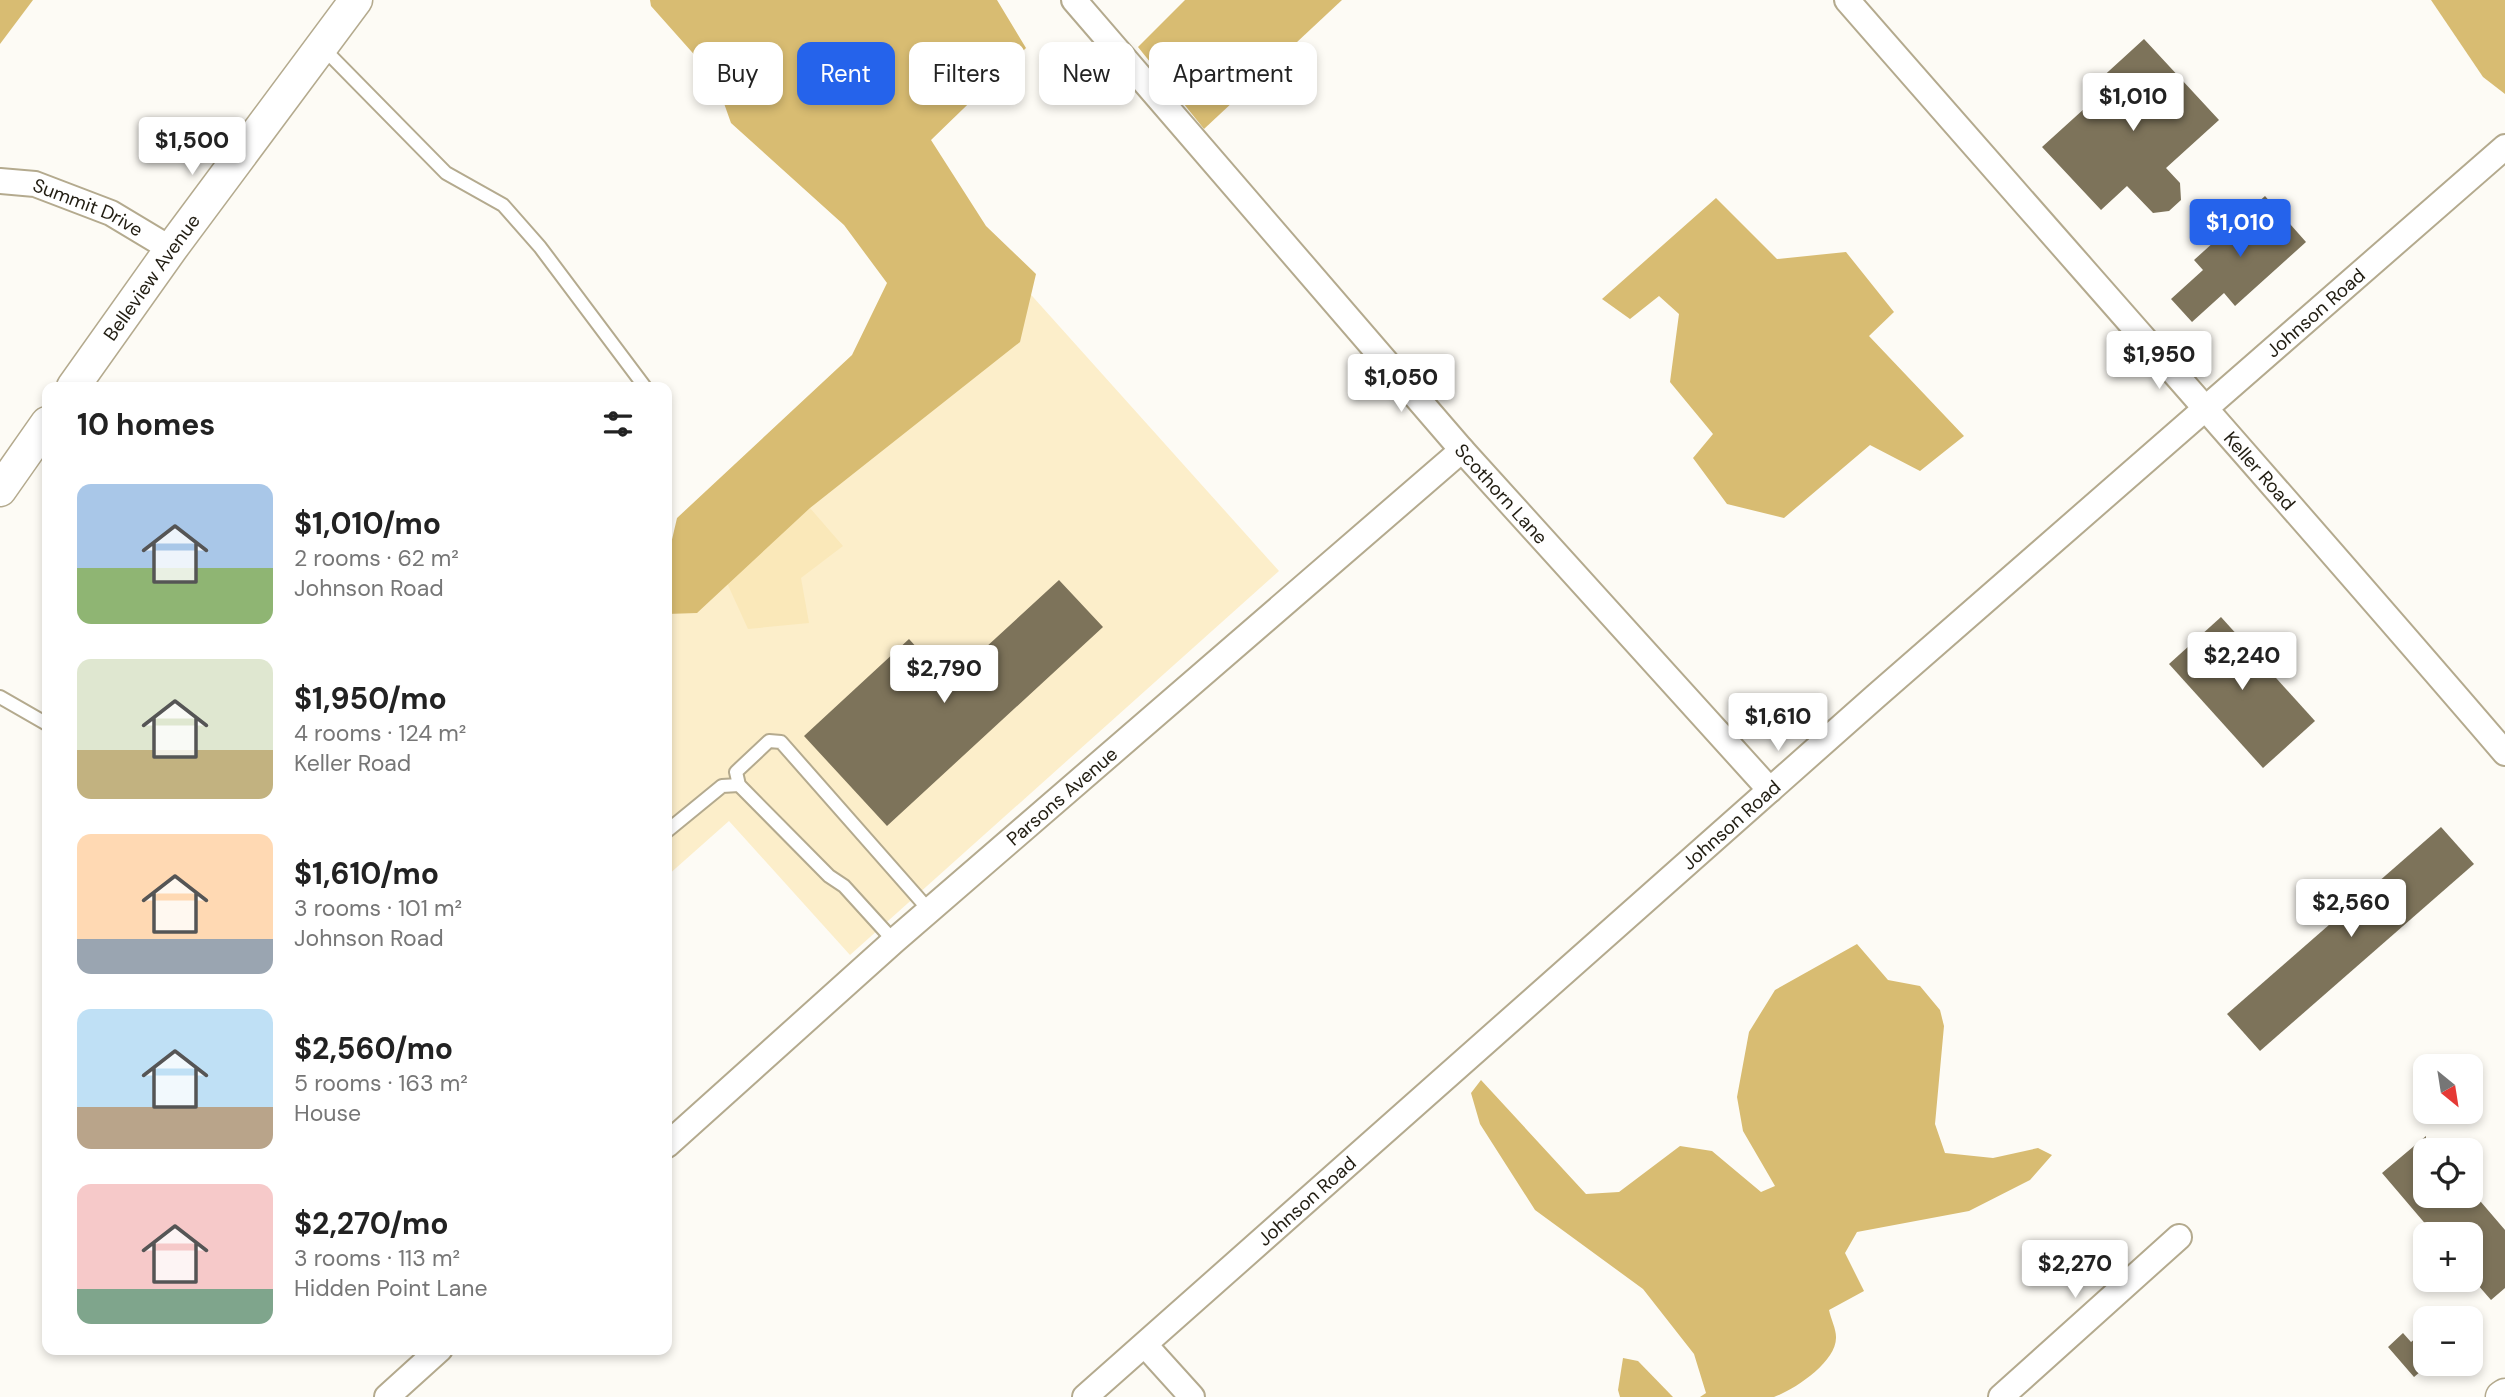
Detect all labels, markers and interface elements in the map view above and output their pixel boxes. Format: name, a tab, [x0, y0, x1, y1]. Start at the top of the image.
chip: Buy	[693, 42, 783, 105]
chip: Rent	[797, 42, 895, 105]
chip: Filters	[909, 42, 1025, 105]
chip: New	[1039, 42, 1135, 105]
chip: Apartment	[1149, 42, 1317, 105]
pin: $1,010	[2076, 74, 2190, 133]
text: $1,010	[2099, 81, 2167, 111]
pin: $1,500	[135, 118, 249, 177]
text: $1,500	[155, 125, 229, 155]
street label: Summit Drive	[29, 172, 148, 242]
pin: $1,010	[2183, 200, 2297, 259]
text: $1,010	[2206, 207, 2274, 237]
street label: Belleview Avenue	[98, 209, 206, 346]
street label: Johnson Road	[2261, 263, 2370, 363]
pin: $1,950	[2102, 332, 2216, 391]
text: $1,950	[2122, 339, 2196, 369]
pin: $1,050	[1344, 354, 1458, 414]
text: $1,050	[1364, 362, 1438, 392]
text: 10 homes	[77, 405, 215, 444]
icon: filters	[599, 405, 637, 443]
street label: Keller Road	[2218, 426, 2301, 516]
street label: Scothorn Lane	[1449, 438, 1553, 550]
text: $1,010/mo	[294, 504, 441, 543]
icon: home	[133, 512, 217, 596]
text: 2 rooms · 62 m²	[294, 543, 459, 573]
text: Johnson Road	[294, 573, 444, 603]
pin: $2,240	[2185, 632, 2299, 692]
text: $2,240	[2203, 640, 2281, 670]
pin: $2,790	[887, 646, 1001, 705]
text: $2,790	[906, 653, 982, 683]
text: $1,950/mo	[294, 679, 447, 718]
icon: home	[133, 687, 217, 771]
pin: $1,610	[1721, 694, 1835, 753]
text: $1,610	[1744, 701, 1812, 731]
text: 4 rooms · 124 m²	[294, 718, 466, 748]
street label: Parsons Avenue	[1001, 741, 1123, 851]
text: Keller Road	[294, 748, 411, 778]
street label: Johnson Road	[1677, 775, 1786, 875]
text: $1,610/mo	[294, 854, 439, 893]
icon: home	[133, 862, 217, 946]
pin: $2,560	[2294, 880, 2408, 939]
text: $2,560	[2312, 887, 2390, 917]
text: 3 rooms · 101 m²	[294, 893, 462, 923]
text: Johnson Road	[294, 923, 444, 953]
text: $2,560/mo	[294, 1029, 453, 1068]
icon: home	[133, 1037, 217, 1121]
north arrow	[2413, 1054, 2483, 1124]
map controls	[2413, 1054, 2483, 1376]
text: 5 rooms · 163 m²	[294, 1068, 468, 1098]
text: House	[294, 1098, 361, 1128]
button: locate	[2413, 1138, 2483, 1208]
street label: Johnson Road	[1252, 1151, 1361, 1251]
text: $2,270/mo	[294, 1204, 449, 1243]
icon: home	[133, 1212, 217, 1296]
button: +	[2413, 1222, 2483, 1292]
pin: $2,270	[2018, 1240, 2132, 1300]
text: 3 rooms · 113 m²	[294, 1243, 460, 1273]
text: $2,270	[2038, 1248, 2112, 1278]
text: Hidden Point Lane	[294, 1273, 487, 1303]
button: −	[2413, 1306, 2483, 1376]

